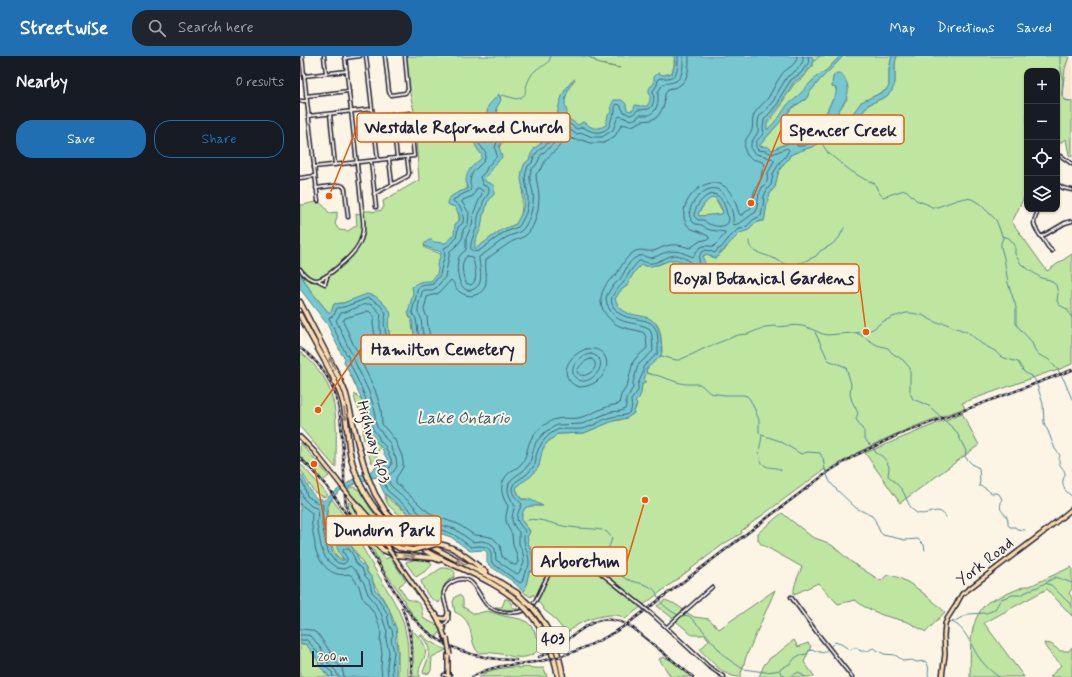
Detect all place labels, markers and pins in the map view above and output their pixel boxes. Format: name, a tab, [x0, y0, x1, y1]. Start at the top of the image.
callout: Westdale Reformed Church	[357, 113, 570, 142]
callout: Spencer Creek	[781, 115, 904, 144]
callout: Royal Botanical Gardens	[670, 264, 859, 293]
callout: Hamilton Cemetery	[361, 335, 526, 364]
callout: Dundurn Park	[326, 516, 441, 545]
callout: Arboretum	[532, 547, 627, 576]

